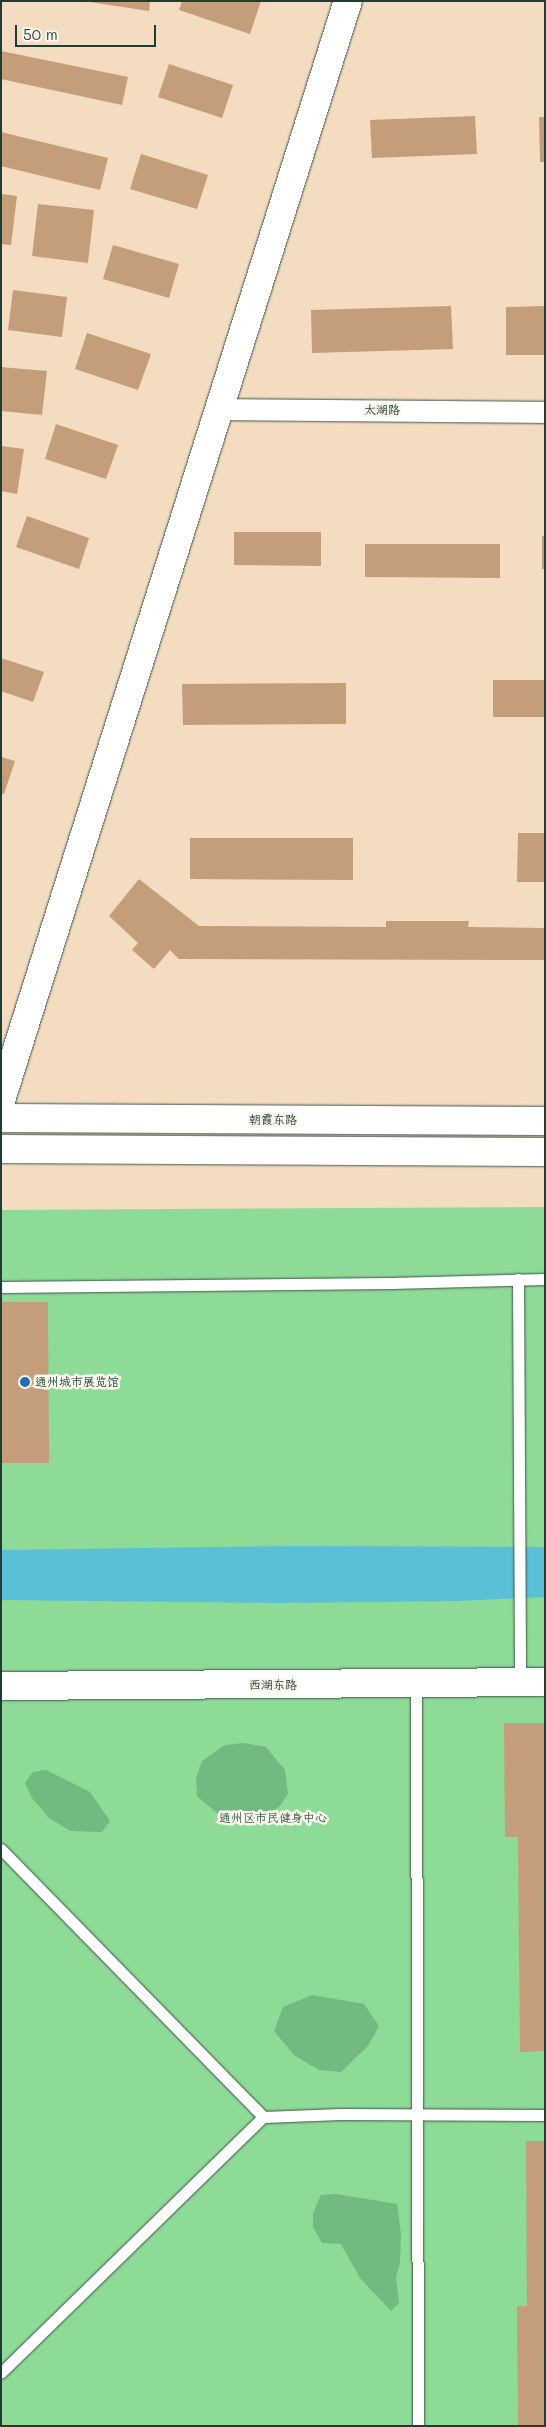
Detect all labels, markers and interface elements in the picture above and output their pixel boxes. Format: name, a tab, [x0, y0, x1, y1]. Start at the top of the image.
scale bar	[18, 15, 159, 47]
text: 50 m	[23, 24, 58, 44]
street label: 太湖路	[364, 403, 400, 417]
street label: 朝霞东路	[249, 1113, 297, 1127]
place label: 通州城市展览馆	[35, 1375, 119, 1389]
marker: 通州城市展览馆	[19, 1376, 31, 1388]
street label: 西湖东路	[249, 1678, 297, 1692]
park label: 通州区市民健身中心	[219, 1811, 327, 1825]

